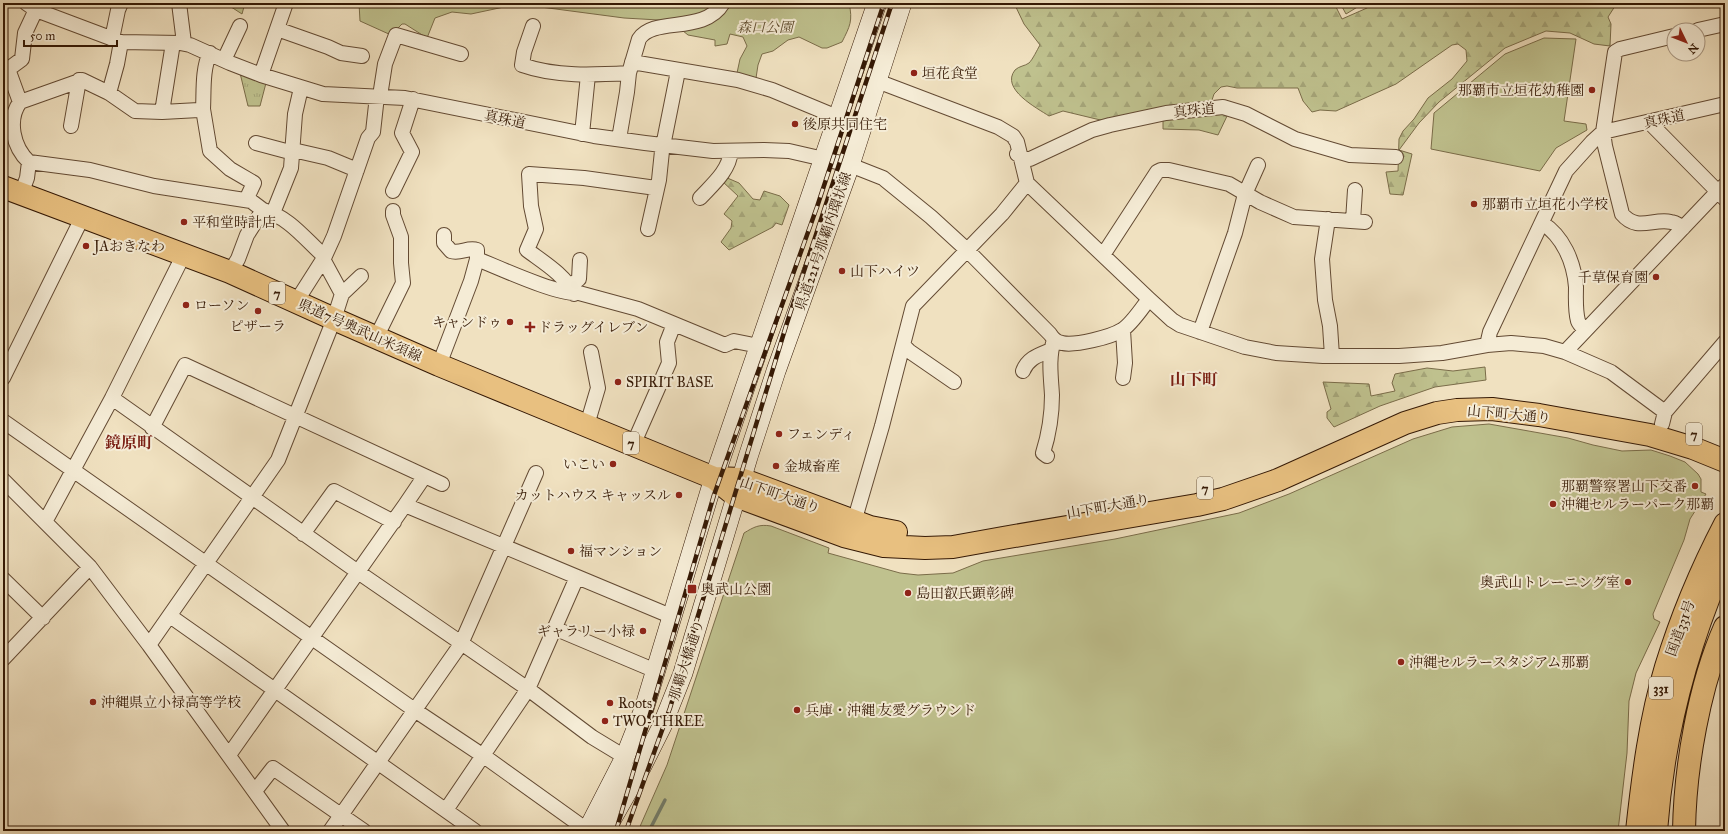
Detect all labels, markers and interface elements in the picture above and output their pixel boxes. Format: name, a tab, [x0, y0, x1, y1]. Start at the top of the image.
park label: 森口公園	[737, 19, 795, 36]
scale bar	[24, 22, 117, 48]
north arrow	[1666, 22, 1706, 62]
text: 50 m	[30, 29, 55, 43]
text: N	[1685, 41, 1701, 57]
place label: 垣花食堂	[922, 65, 978, 82]
marker: 垣花食堂	[909, 68, 919, 78]
place label: 那覇市立垣花幼稚園	[1458, 82, 1584, 99]
marker: 那覇市立垣花幼稚園	[1587, 85, 1597, 95]
street label: 真珠道	[1172, 100, 1216, 121]
street label: 真珠道	[1642, 106, 1686, 132]
street label: 真珠道	[483, 107, 527, 132]
place label: 後原共同住宅	[803, 116, 887, 133]
marker: 後原共同住宅	[790, 119, 800, 129]
street label: 県道221号那覇内環状線	[792, 170, 855, 313]
place label: 那覇市立垣花小学校	[1482, 196, 1608, 213]
marker: 那覇市立垣花小学校	[1469, 199, 1479, 209]
place label: 平和堂時計店	[192, 214, 276, 231]
marker: 平和堂時計店	[179, 217, 189, 227]
place label: JAおきなわ	[92, 238, 165, 256]
marker: JAおきなわ	[81, 241, 91, 251]
place label: 山下ハイツ	[850, 263, 920, 280]
marker: 山下ハイツ	[837, 266, 847, 276]
place label: 千草保育園	[1578, 269, 1648, 286]
marker: 千草保育園	[1651, 272, 1661, 282]
road number: 7	[269, 282, 285, 304]
street label: 県道7号奥武山米須線	[295, 296, 424, 365]
place label: ローソン	[194, 297, 249, 314]
marker: ローソン	[181, 300, 191, 310]
marker: ピザーラ	[253, 306, 263, 316]
place label: キャンドゥ	[432, 314, 502, 331]
marker: キャンドゥ	[505, 317, 515, 327]
place label: ピザーラ	[230, 318, 286, 335]
place label: ドラッグイレブン	[538, 319, 648, 336]
marker: ドラッグイレブン	[525, 322, 535, 332]
district label: 山下町	[1170, 370, 1218, 389]
place label: SPIRIT BASE	[626, 374, 713, 391]
marker: SPIRIT BASE	[613, 377, 623, 387]
street label: 山下町大通り	[1466, 402, 1552, 427]
road number: 7	[1686, 423, 1702, 445]
place label: フェンディ	[787, 426, 855, 443]
marker: フェンディ	[774, 429, 784, 439]
road number: 7	[623, 432, 639, 454]
district label: 鏡原町	[105, 433, 153, 452]
place label: いこい	[563, 456, 605, 473]
place label: 金城畜産	[784, 458, 840, 475]
marker: いこい	[608, 459, 618, 469]
marker: 金城畜産	[771, 461, 781, 471]
street label: 山下町大通り	[737, 474, 822, 517]
road number: 7	[1197, 477, 1213, 499]
place label: 那覇警察署山下交番	[1561, 478, 1687, 495]
marker: 那覇警察署山下交番	[1690, 481, 1700, 491]
place label: カットハウス キャッスル	[515, 487, 671, 504]
marker: カットハウス キャッスル	[674, 490, 684, 500]
street label: 山下町大通り	[1065, 491, 1151, 522]
place label: 沖縄セルラーパーク那覇	[1561, 496, 1714, 513]
marker: 沖縄セルラーパーク那覇	[1548, 499, 1558, 509]
place label: 福マンション	[579, 543, 662, 560]
marker: 福マンション	[566, 546, 576, 556]
place label: 奥武山トレーニング室	[1480, 574, 1620, 591]
marker: 奥武山トレーニング室	[1623, 577, 1633, 587]
place label: 奥武山公園	[701, 581, 771, 598]
marker: 奥武山公園	[686, 583, 698, 595]
place label: 島田叡氏顕彰碑	[916, 585, 1014, 602]
marker: 島田叡氏顕彰碑	[903, 588, 913, 598]
street label: 国道331号	[1662, 598, 1699, 659]
street label: 那覇大橋通り	[665, 618, 708, 703]
place label: ギャラリー小禄	[537, 623, 635, 640]
marker: ギャラリー小禄	[638, 626, 648, 636]
place label: 沖縄セルラースタジアム那覇	[1409, 654, 1589, 671]
marker: 沖縄セルラースタジアム那覇	[1396, 657, 1406, 667]
road number: 331	[1649, 677, 1673, 699]
place label: 沖縄県立小禄高等学校	[101, 694, 241, 711]
place label: Roots	[618, 695, 652, 712]
marker: 沖縄県立小禄高等学校	[88, 697, 98, 707]
marker: Roots	[605, 698, 615, 708]
place label: 兵庫・沖縄 友愛グラウンド	[805, 702, 976, 719]
marker: 兵庫・沖縄 友愛グラウンド	[792, 705, 802, 715]
place label: TWO-THREE	[613, 713, 704, 730]
marker: TWO-THREE	[600, 716, 610, 726]

